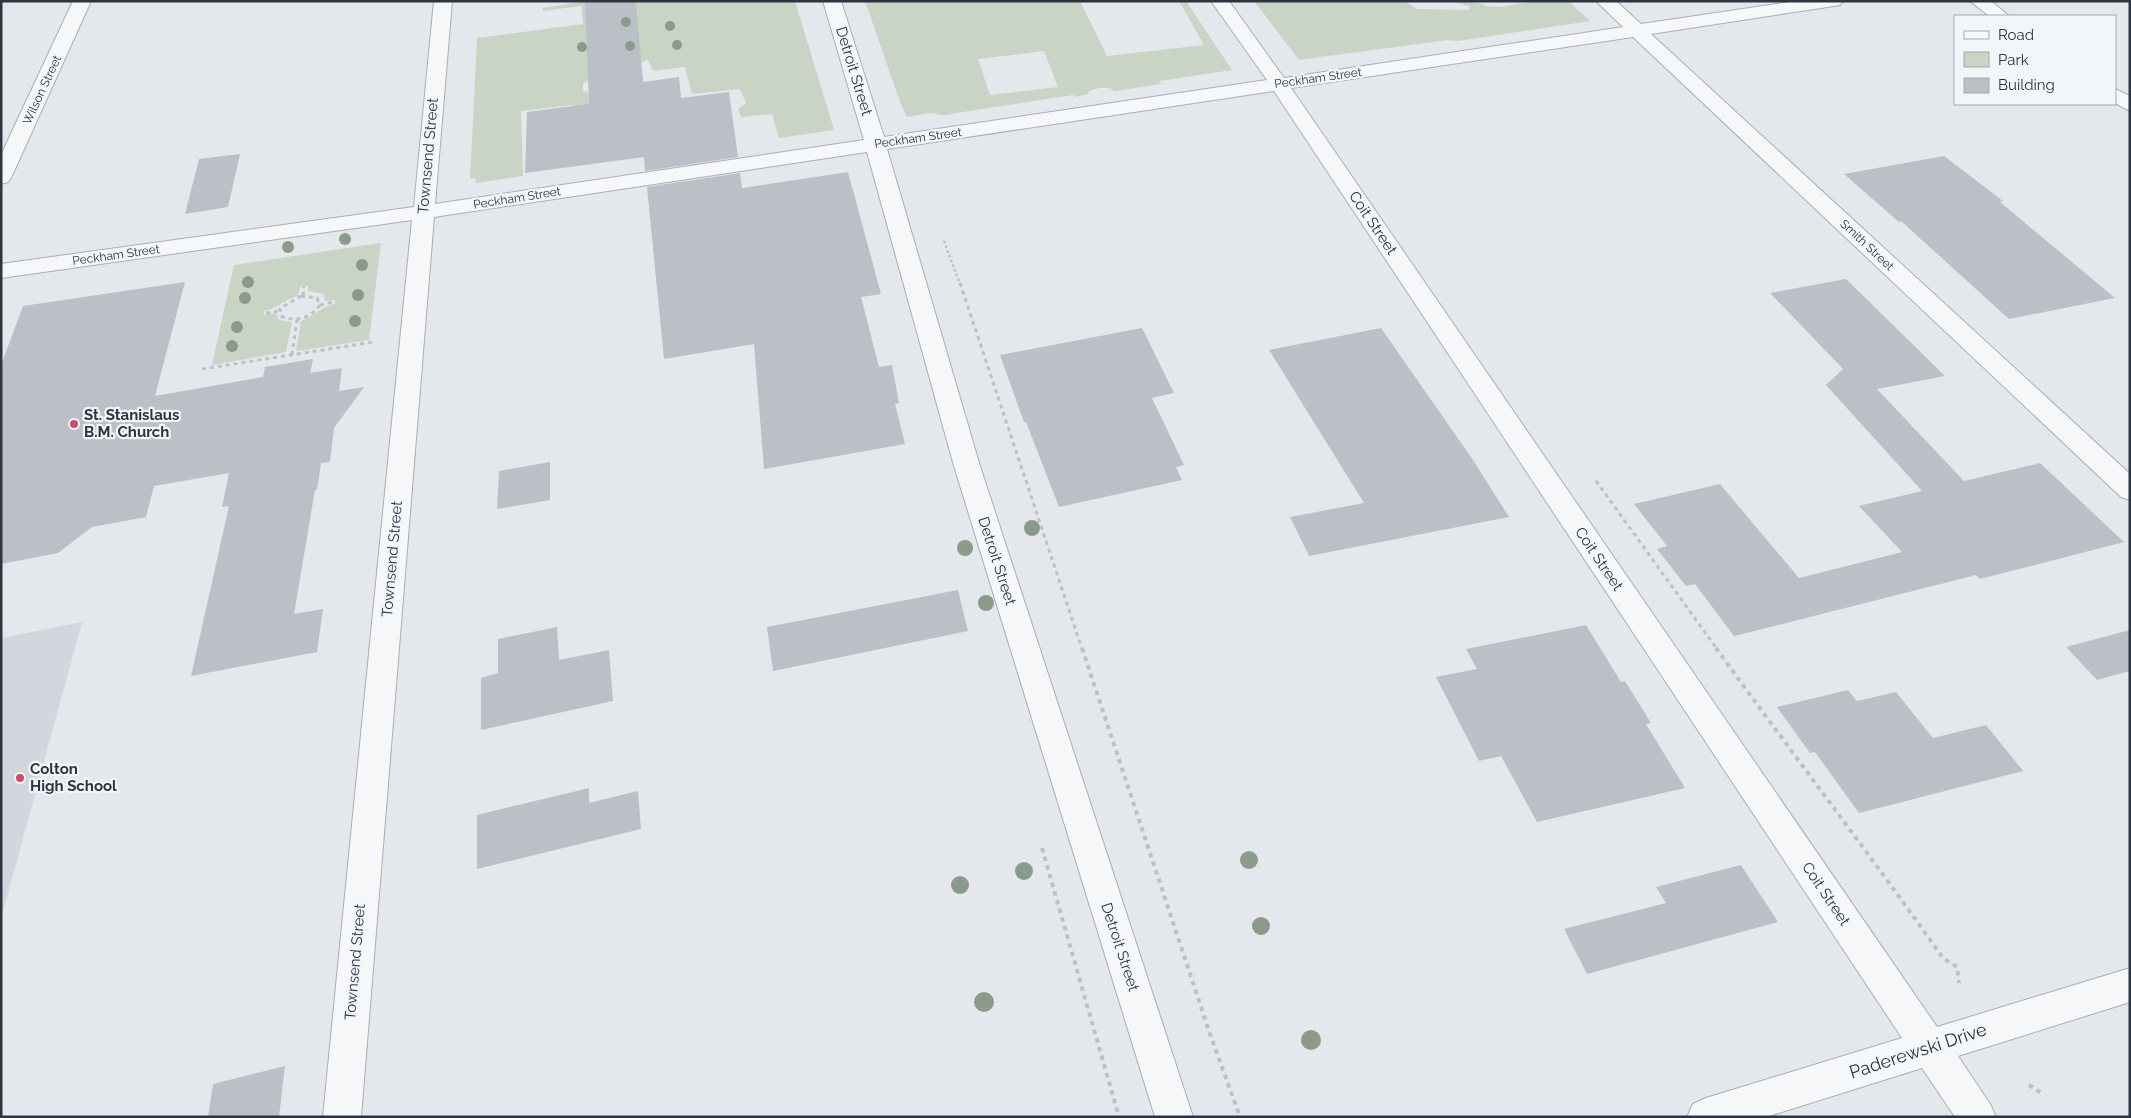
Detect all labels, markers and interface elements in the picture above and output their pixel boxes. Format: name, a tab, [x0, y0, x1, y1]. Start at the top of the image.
legend	[1954, 15, 2116, 105]
street label: Detroit Street	[832, 24, 876, 118]
text: Road	[1998, 26, 2034, 44]
text: Park	[1998, 51, 2029, 69]
street label: Wilson Street	[20, 53, 64, 127]
street label: Peckham Street	[1273, 65, 1363, 91]
text: Building	[1998, 76, 2055, 94]
street label: Townsend Street	[414, 97, 442, 215]
street label: Peckham Street	[873, 125, 963, 151]
street label: Peckham Street	[472, 184, 562, 212]
street label: Coit Street	[1345, 188, 1401, 258]
street label: Smith Street	[1837, 217, 1897, 273]
street label: Peckham Street	[71, 242, 161, 268]
place label: St. Stanislaus B.M. Church	[84, 406, 179, 441]
marker: St. Stanislaus B.M. Church	[68, 418, 80, 430]
street label: Townsend Street	[378, 500, 406, 618]
street label: Detroit Street	[974, 514, 1020, 608]
street label: Coit Street	[1571, 524, 1627, 594]
place label: Colton High School	[30, 760, 117, 795]
marker: Colton High School	[14, 772, 26, 784]
street label: Coit Street	[1798, 859, 1854, 929]
street label: Detroit Street	[1097, 900, 1143, 994]
street label: Townsend Street	[341, 903, 369, 1021]
street label: Paderewski Drive	[1847, 1018, 1990, 1083]

